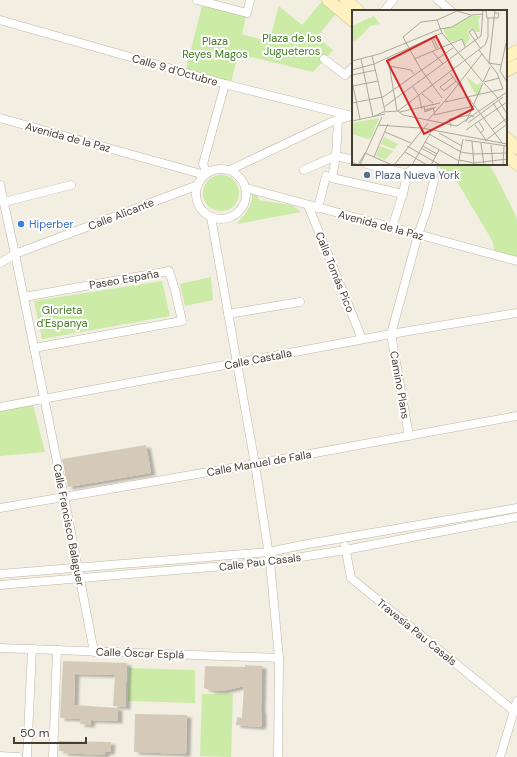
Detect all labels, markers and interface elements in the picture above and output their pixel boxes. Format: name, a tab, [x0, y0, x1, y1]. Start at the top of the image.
inset map	[352, 10, 507, 165]
park label: Plaza de los Jugueteros	[262, 31, 322, 58]
park label: Plaza Reyes Magos	[182, 34, 248, 61]
street label: Calle 9 d'Octubre	[130, 51, 220, 89]
street label: Avenida de la Paz	[24, 119, 112, 155]
place label: Plaza Nueva York	[375, 168, 460, 182]
marker: Plaza Nueva York	[362, 170, 372, 180]
street label: Calle Alicante	[86, 195, 156, 233]
street label: Avenida de la Paz	[337, 207, 425, 243]
place label: Hiperber	[29, 217, 74, 231]
marker: Hiperber	[16, 219, 26, 229]
street label: Calle Tomás Pico	[312, 230, 358, 314]
street label: Paseo España	[88, 266, 160, 292]
park label: Glorieta d'Espanya	[36, 303, 88, 330]
street label: Calle Castalla	[223, 346, 293, 372]
street label: Camino Plans	[387, 350, 413, 420]
street label: Calle Manuel de Falla	[206, 447, 312, 479]
street label: Calle Francisco Balaguer	[50, 463, 88, 587]
street label: Calle Pau Casals	[218, 550, 302, 574]
street label: Travesía Pau Casals	[374, 595, 460, 669]
street label: Calle Óscar Esplá	[96, 644, 184, 662]
scale bar	[14, 719, 86, 745]
text: 50 m	[20, 725, 49, 741]

